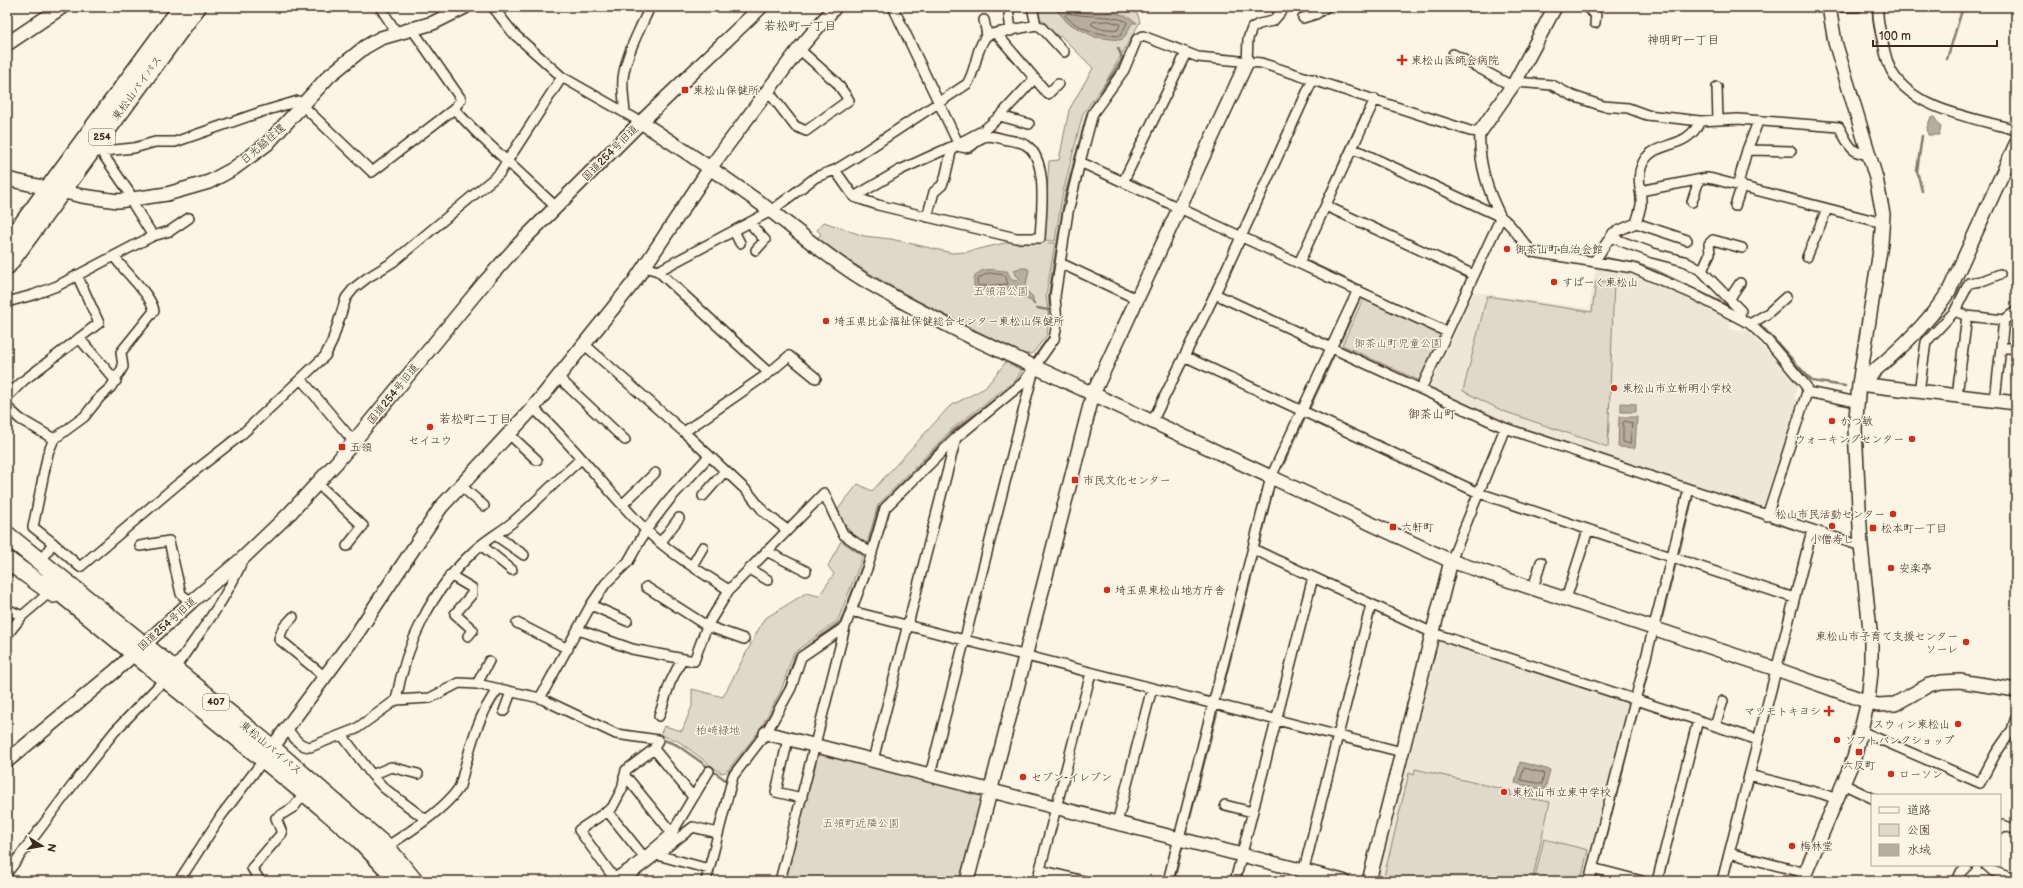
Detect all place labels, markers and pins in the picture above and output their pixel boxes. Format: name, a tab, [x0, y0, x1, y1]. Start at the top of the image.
marker: 東松山医師会病院	[1396, 54, 1408, 66]
place label: 東松山医師会病院	[1411, 54, 1499, 67]
place label: 東松山保健所	[693, 84, 759, 97]
marker: 東松山保健所	[680, 85, 690, 95]
place label: 御茶山町自治会館	[1515, 243, 1603, 256]
marker: 御茶山町自治会館	[1502, 244, 1512, 254]
place label: すぱーく東松山	[1562, 276, 1638, 289]
marker: すぱーく東松山	[1549, 277, 1559, 287]
place label: 埼玉県比企福祉保健総合センター東松山保健所	[834, 315, 1065, 328]
marker: 埼玉県比企福祉保健総合センター東松山保健所	[821, 316, 831, 326]
place label: 東松山市立新明小学校	[1622, 382, 1732, 395]
marker: 東松山市立新明小学校	[1609, 383, 1619, 393]
place label: かつ敏	[1840, 415, 1873, 428]
marker: かつ敏	[1827, 416, 1837, 426]
marker: セイユウ	[425, 422, 435, 432]
place label: ウォーキングセンター	[1794, 433, 1904, 446]
place label: セイユウ	[408, 434, 452, 447]
marker: ウォーキングセンター	[1907, 434, 1917, 444]
place label: 五領	[350, 441, 372, 454]
marker: 五領	[337, 442, 347, 452]
place label: 市民文化センター	[1083, 474, 1171, 487]
marker: 市民文化センター	[1070, 475, 1080, 485]
place label: 松山市民活動センター	[1775, 508, 1885, 521]
marker: 松山市民活動センター	[1888, 509, 1898, 519]
place label: 六軒町	[1401, 521, 1434, 534]
marker: 小僧寿し	[1827, 521, 1837, 531]
marker: 六軒町	[1388, 522, 1398, 532]
place label: 松本町一丁目	[1881, 522, 1947, 535]
marker: 松本町一丁目	[1868, 523, 1878, 533]
place label: 小僧寿し	[1810, 533, 1854, 546]
place label: 安楽亭	[1899, 562, 1932, 575]
marker: 安楽亭	[1886, 563, 1896, 573]
place label: 埼玉県東松山地方庁舎	[1115, 584, 1225, 597]
marker: 埼玉県東松山地方庁舎	[1102, 585, 1112, 595]
place label: 東松山市子育て支援センター ソーレ	[1815, 630, 1958, 656]
marker: 東松山市子育て支援センター ソーレ	[1961, 637, 1971, 647]
place label: マツモトキヨシ	[1744, 705, 1821, 718]
marker: マツモトキヨシ	[1824, 706, 1834, 716]
place label: スウィン東松山	[1873, 718, 1950, 731]
marker: スウィン東松山	[1953, 719, 1963, 729]
place label: ソフトバンクショップ	[1845, 734, 1955, 747]
marker: ソフトバンクショップ	[1832, 735, 1842, 745]
marker: 六反町	[1854, 747, 1864, 757]
place label: 六反町	[1843, 759, 1876, 772]
place label: ローソン	[1899, 768, 1943, 781]
marker: ローソン	[1886, 769, 1896, 779]
place label: セブン-イレブン	[1031, 771, 1112, 784]
marker: セブン-イレブン	[1018, 772, 1028, 782]
place label: 東松山市立東中学校	[1512, 786, 1611, 799]
marker: 東松山市立東中学校	[1499, 787, 1509, 797]
place label: 梅林堂	[1800, 840, 1833, 853]
marker: 梅林堂	[1787, 841, 1797, 851]

